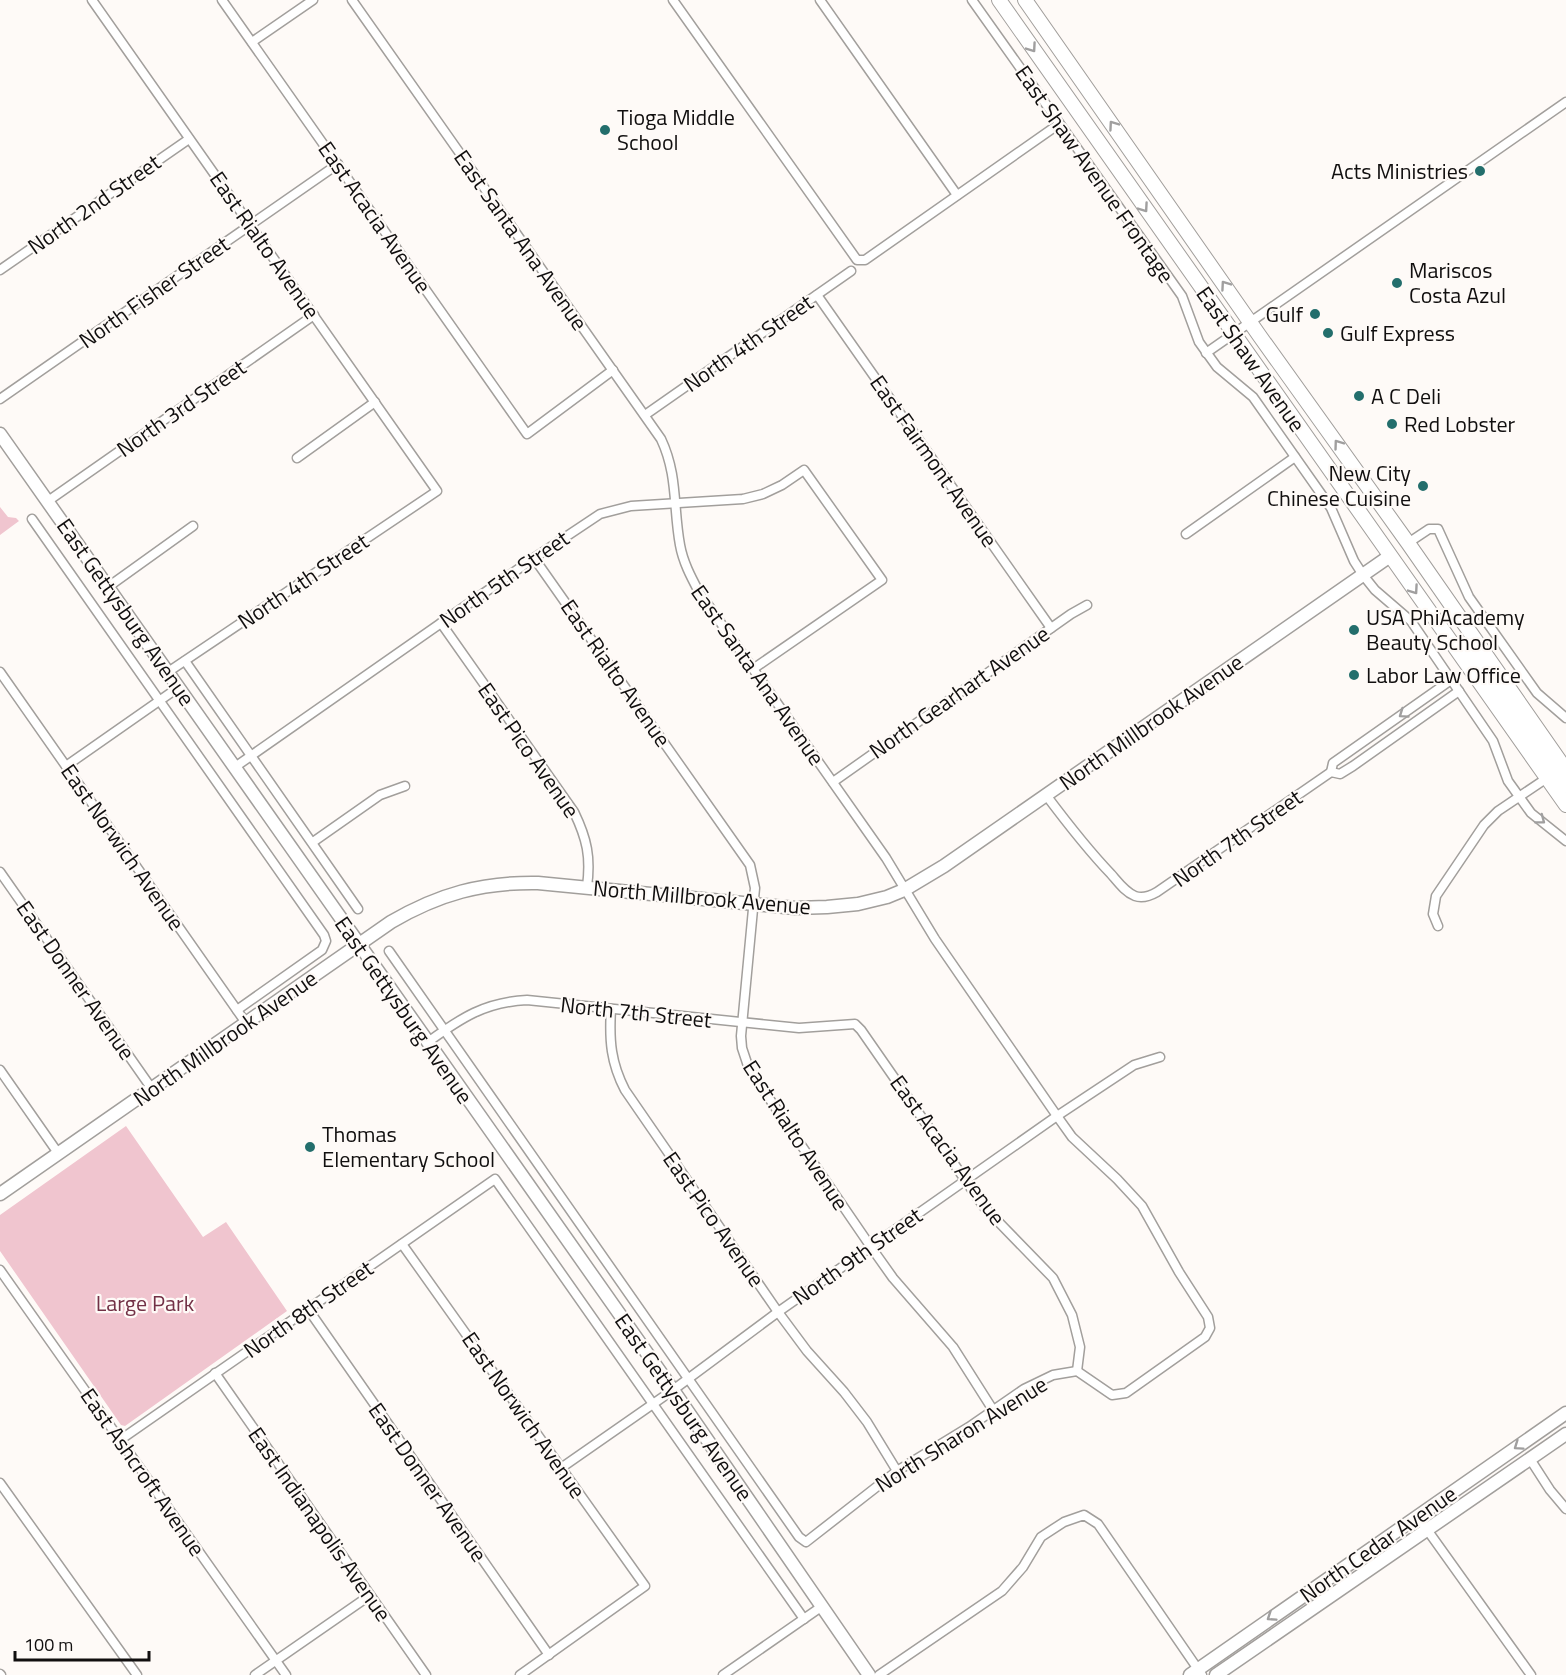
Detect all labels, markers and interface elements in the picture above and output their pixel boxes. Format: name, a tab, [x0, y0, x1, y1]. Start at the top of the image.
one-way arrow	[1025, 41, 1036, 52]
street label: East Shaw Avenue Frontage	[1007, 58, 1183, 290]
place label: Tioga Middle School	[617, 100, 735, 159]
one-way arrow	[1109, 121, 1120, 132]
marker: Tioga Middle School	[598, 123, 612, 137]
street label: East Acacia Avenue	[310, 134, 440, 300]
street label: East Santa Ana Avenue	[446, 143, 596, 337]
street label: North 2nd Street	[20, 145, 168, 263]
place label: Acts Ministries	[1331, 154, 1468, 188]
street label: East Rialto Avenue	[201, 164, 329, 326]
marker: Acts Ministries	[1473, 164, 1487, 178]
one-way arrow	[1137, 201, 1148, 212]
street label: North Fisher Street	[72, 227, 236, 357]
place label: Mariscos Costa Azul	[1409, 253, 1506, 312]
marker: Mariscos Costa Azul	[1390, 276, 1404, 290]
street label: East Shaw Avenue	[1188, 279, 1314, 439]
one-way arrow	[1221, 281, 1232, 292]
street label: North 4th Street	[676, 285, 820, 400]
place label: Gulf	[1265, 297, 1304, 331]
marker: Gulf	[1308, 307, 1322, 321]
place label: Gulf Express	[1340, 316, 1455, 350]
marker: Gulf Express	[1321, 326, 1335, 340]
street label: North 3rd Street	[109, 351, 253, 465]
street label: East Fairmont Avenue	[862, 368, 1006, 554]
place label: A C Deli	[1371, 379, 1441, 413]
marker: A C Deli	[1352, 389, 1366, 403]
place label: Red Lobster	[1404, 407, 1516, 441]
marker: Red Lobster	[1385, 417, 1399, 431]
one-way arrow	[1334, 440, 1345, 451]
place label: New City Chinese Cuisine	[1267, 456, 1411, 515]
marker: New City Chinese Cuisine	[1416, 479, 1430, 493]
street label: East Gettysburg Avenue	[48, 511, 204, 713]
street label: North 5th Street	[432, 521, 576, 636]
street label: North 4th Street	[231, 524, 376, 638]
street label: East Santa Ana Avenue	[683, 578, 833, 772]
one-way arrow	[1407, 583, 1418, 594]
street label: East Rialto Avenue	[552, 592, 680, 754]
place label: USA PhiAcademy Beauty School	[1366, 600, 1525, 659]
street label: North Gearhart Avenue	[862, 617, 1056, 767]
marker: USA PhiAcademy Beauty School	[1347, 623, 1361, 637]
street label: North Millbrook Avenue	[1052, 645, 1250, 799]
place label: Labor Law Office	[1366, 658, 1521, 692]
marker: Labor Law Office	[1347, 668, 1361, 682]
street label: East Pico Avenue	[470, 675, 588, 825]
one-way arrow	[1399, 707, 1410, 718]
street label: East Norwich Avenue	[53, 757, 193, 937]
street label: North 7th Street	[1165, 780, 1309, 895]
one-way arrow	[1534, 813, 1545, 824]
street label: North Millbrook Avenue	[592, 871, 812, 923]
street label: East Donner Avenue	[8, 893, 144, 1067]
street label: East Gettysburg Avenue	[326, 909, 482, 1111]
street label: North Millbrook Avenue	[126, 961, 324, 1115]
street label: North 7th Street	[559, 987, 714, 1037]
street label: East Rialto Avenue	[735, 1053, 857, 1217]
street label: East Acacia Avenue	[882, 1068, 1014, 1232]
place label: Thomas Elementary School	[322, 1117, 495, 1176]
marker: Thomas Elementary School	[303, 1140, 317, 1154]
street label: East Pico Avenue	[655, 1144, 773, 1294]
street label: North 9th Street	[785, 1198, 929, 1313]
street label: North 8th Street	[236, 1251, 380, 1366]
park label: Large Park	[96, 1286, 195, 1320]
street label: East Gettysburg Avenue	[606, 1306, 762, 1508]
street label: East Norwich Avenue	[454, 1325, 594, 1505]
street label: North Sharon Avenue	[868, 1367, 1054, 1501]
street label: East Ashcroft Avenue	[72, 1381, 214, 1563]
street label: East Donner Avenue	[360, 1395, 496, 1569]
street label: East Indianapolis Avenue	[240, 1420, 400, 1628]
one-way arrow	[1514, 1439, 1525, 1450]
street label: North Cedar Avenue	[1292, 1477, 1464, 1611]
one-way arrow	[1267, 1610, 1278, 1621]
scale bar	[15, 1624, 148, 1662]
text: 100 m	[24, 1631, 73, 1658]

